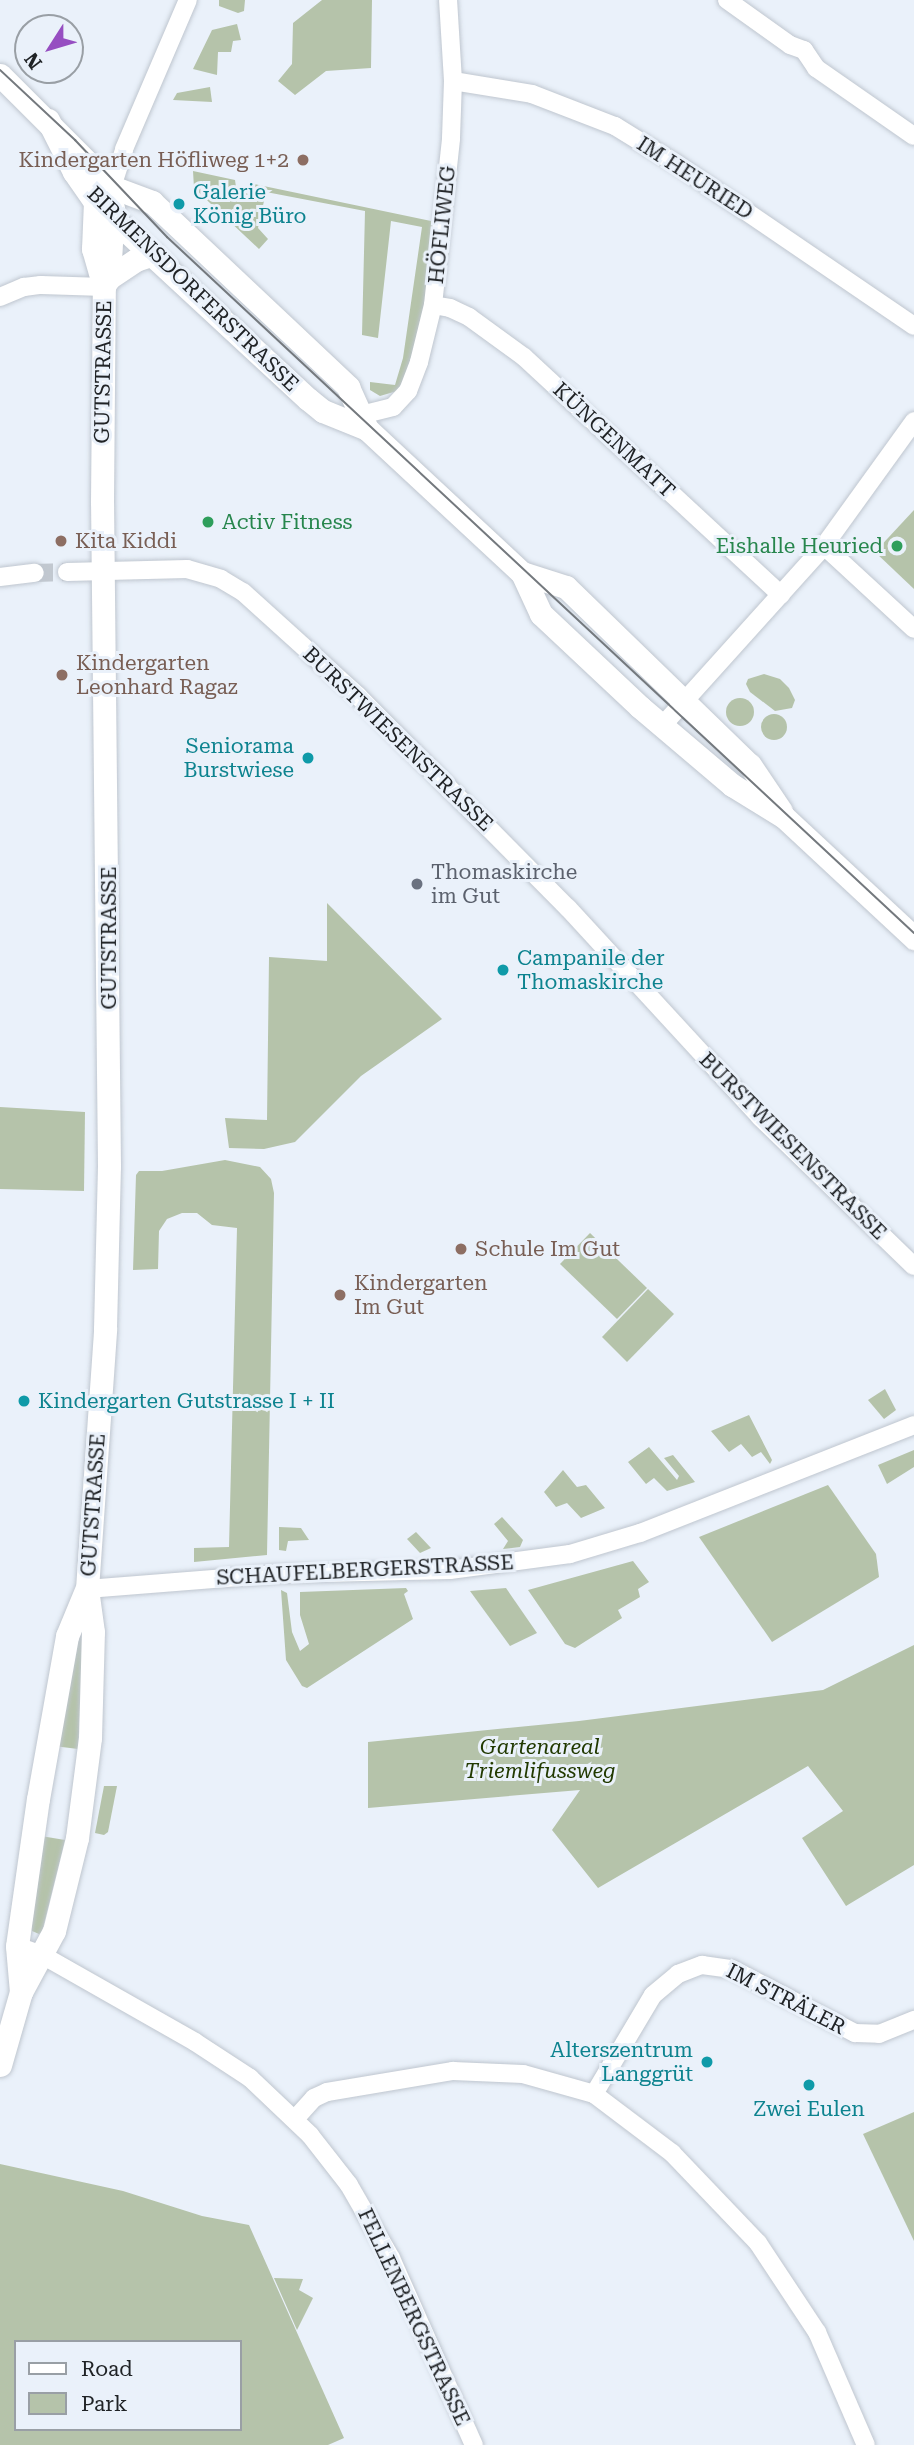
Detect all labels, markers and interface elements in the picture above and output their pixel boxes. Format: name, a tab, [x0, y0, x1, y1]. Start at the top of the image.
north arrow	[14, 14, 84, 84]
text: N	[20, 48, 47, 74]
street label: IM HEURIED	[632, 131, 758, 225]
place label: Kindergarten Höfliweg 1+2	[19, 147, 289, 173]
marker: Kindergarten Höfliweg 1+2	[295, 152, 311, 168]
street label: HÖFLIWEG	[423, 165, 461, 285]
place label: Galerie König Büro	[193, 179, 307, 229]
street label: BIRMENSDORFERSTRASSE	[82, 181, 304, 397]
marker: Galerie König Büro	[171, 196, 187, 212]
street label: GUTSTRASSE	[89, 300, 117, 444]
street label: KÜNGENMATT	[548, 377, 680, 503]
place label: Activ Fitness	[222, 509, 352, 535]
marker: Activ Fitness	[200, 514, 216, 530]
place label: Kita Kiddi	[75, 528, 177, 554]
marker: Kita Kiddi	[53, 533, 69, 549]
place label: Eishalle Heuried	[716, 533, 883, 559]
marker: Eishalle Heuried	[889, 538, 905, 554]
street label: BURSTWIESENSTRASSE	[298, 642, 498, 836]
place label: Kindergarten Leonhard Ragaz	[76, 650, 238, 700]
marker: Kindergarten Leonhard Ragaz	[54, 667, 70, 683]
place label: Seniorama Burstwiese	[183, 733, 294, 783]
marker: Seniorama Burstwiese	[300, 750, 316, 766]
place label: Thomaskirche im Gut	[431, 859, 577, 909]
street label: GUTSTRASSE	[96, 866, 122, 1010]
marker: Thomaskirche im Gut	[409, 876, 425, 892]
place label: Campanile der Thomaskirche	[517, 945, 665, 995]
marker: Campanile der Thomaskirche	[495, 962, 511, 978]
street label: BURSTWIESENSTRASSE	[694, 1047, 892, 1245]
place label: Schule Im Gut	[475, 1236, 620, 1262]
marker: Schule Im Gut	[453, 1241, 469, 1257]
place label: Kindergarten Im Gut	[354, 1270, 487, 1320]
marker: Kindergarten Im Gut	[332, 1287, 348, 1303]
place label: Kindergarten Gutstrasse I + II	[38, 1388, 335, 1414]
marker: Kindergarten Gutstrasse I + II	[16, 1393, 32, 1409]
street label: GUTSTRASSE	[75, 1433, 111, 1577]
street label: SCHAUFELBERGERSTRASSE	[216, 1550, 514, 1590]
park label: Gartenareal Triemlifussweg	[464, 1734, 616, 1784]
street label: IM STRÄLER	[722, 1958, 850, 2040]
place label: Alterszentrum Langgrüt	[550, 2037, 693, 2087]
marker: Alterszentrum Langgrüt	[699, 2054, 715, 2070]
marker: Zwei Eulen	[801, 2077, 817, 2093]
place label: Zwei Eulen	[753, 2096, 865, 2122]
street label: FELLENBERGSTRASSE	[353, 2204, 475, 2430]
legend	[14, 2340, 242, 2431]
text: Road	[81, 2357, 133, 2381]
text: Park	[81, 2392, 127, 2416]

